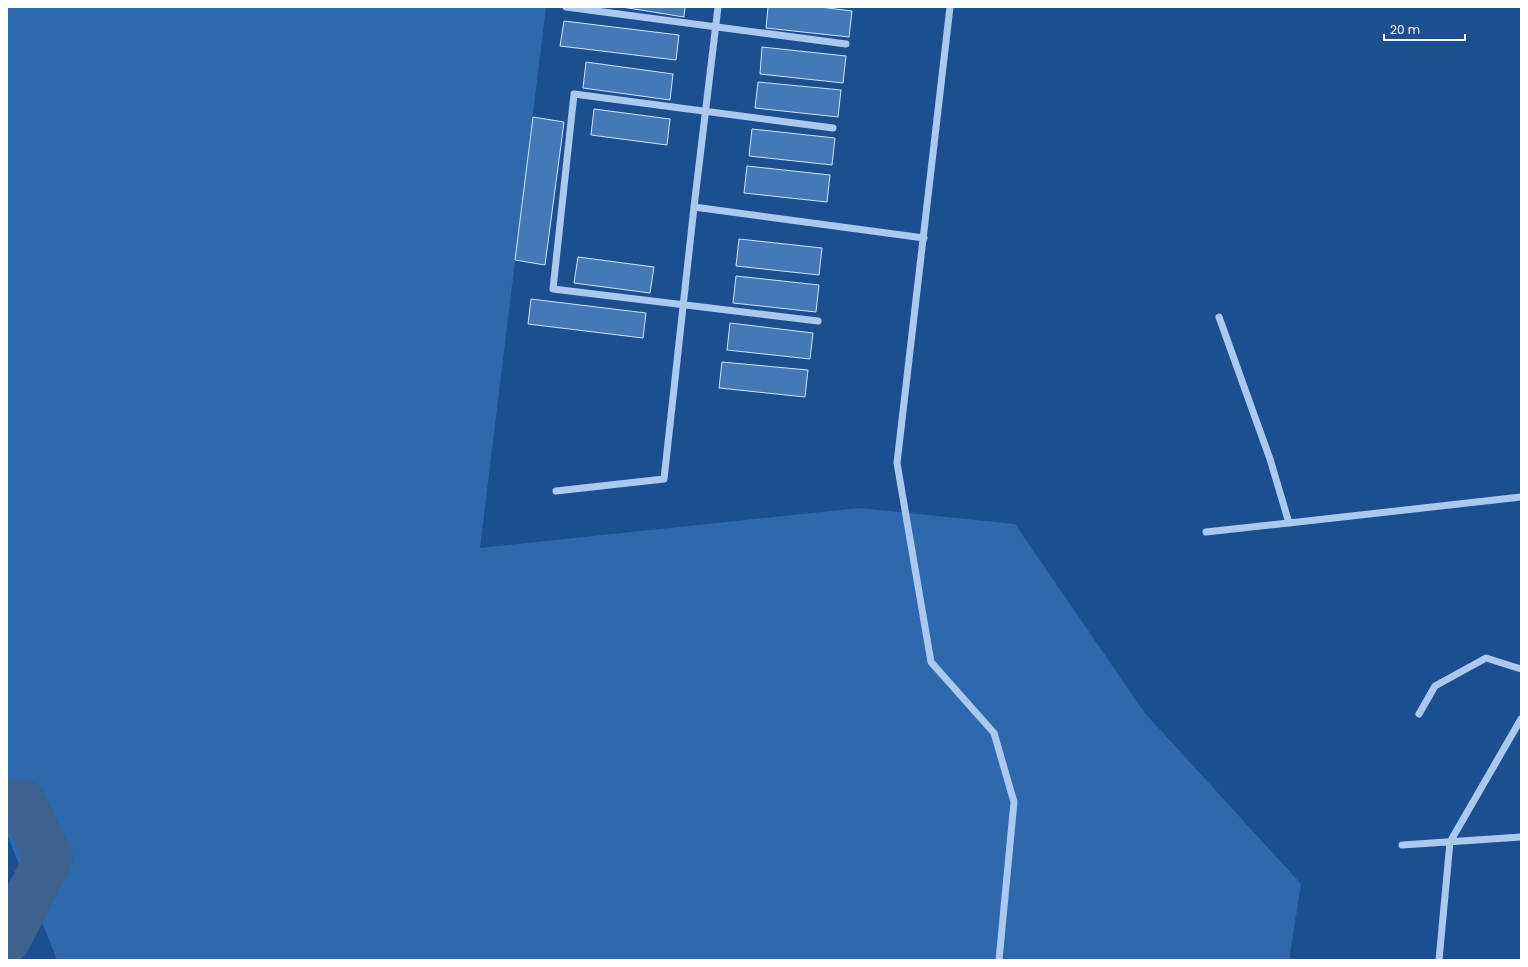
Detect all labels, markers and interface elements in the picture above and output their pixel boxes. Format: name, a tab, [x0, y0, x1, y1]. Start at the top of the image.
scale bar	[1384, 16, 1465, 42]
text: 20 m	[1390, 21, 1420, 38]

